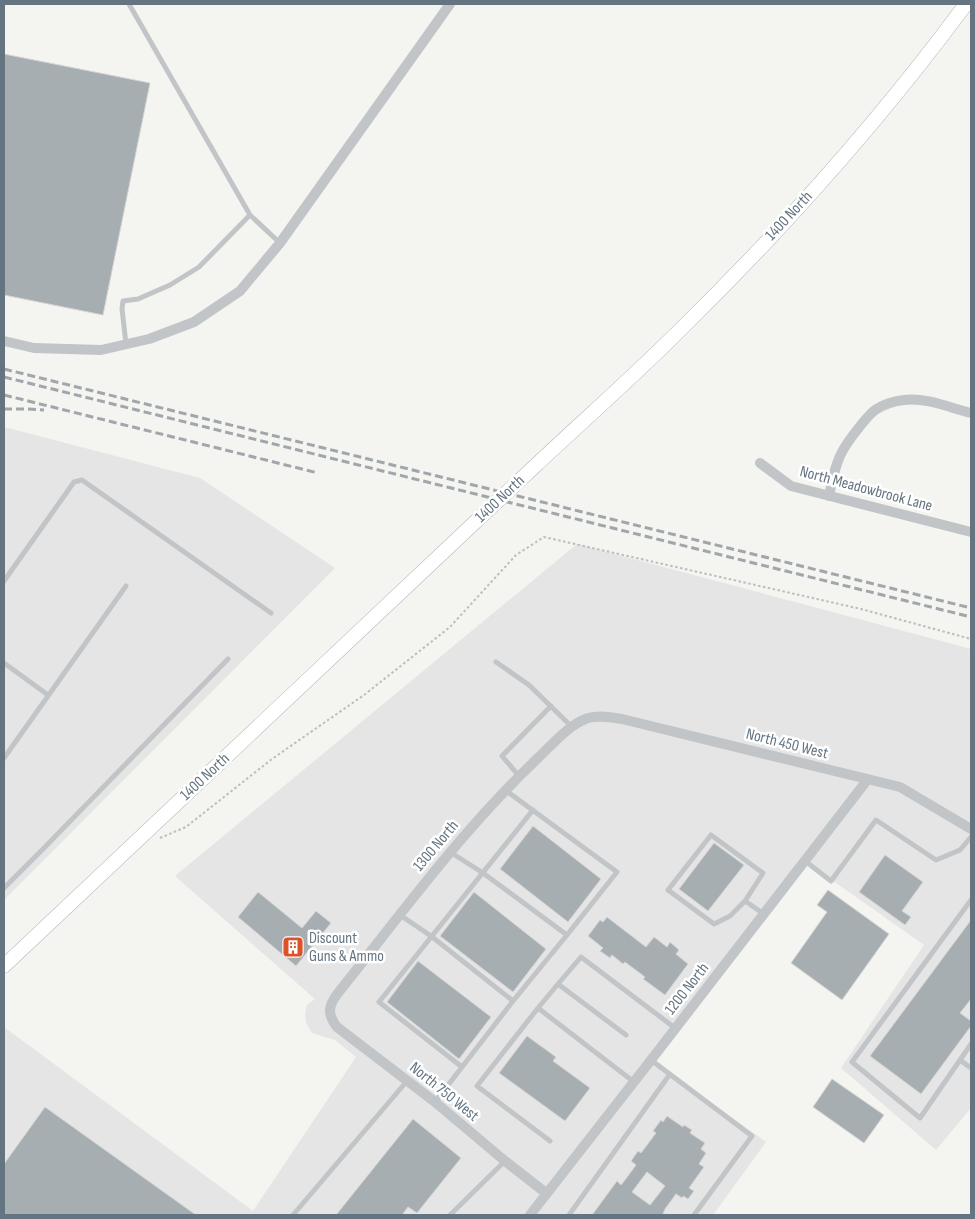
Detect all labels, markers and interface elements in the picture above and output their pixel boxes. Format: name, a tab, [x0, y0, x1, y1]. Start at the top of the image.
street label: 1400 North	[761, 187, 817, 245]
street label: North Meadowbrook Lane	[798, 462, 934, 516]
street label: 1400 North	[471, 471, 529, 527]
street label: North 450 West	[744, 725, 830, 763]
street label: 1400 North	[176, 749, 234, 805]
street label: 1300 North	[409, 817, 463, 875]
place label: Discount Guns & Ammo	[309, 929, 384, 966]
building icon: Discount Guns & Ammo	[281, 935, 305, 959]
street label: 1200 North	[661, 959, 713, 1019]
street label: North 750 West	[406, 1058, 483, 1126]

